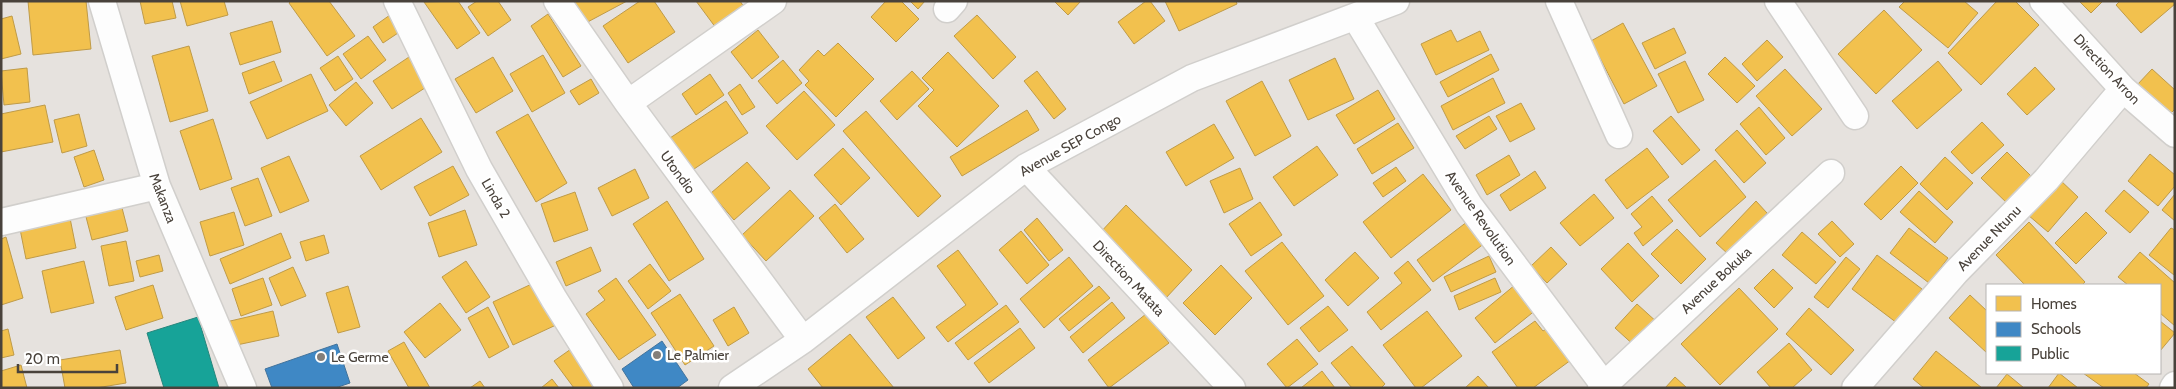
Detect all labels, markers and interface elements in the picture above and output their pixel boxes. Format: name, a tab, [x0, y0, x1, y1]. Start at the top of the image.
street label: Direction Arron	[2070, 30, 2144, 108]
street label: Avenue SEP Congo	[1016, 110, 1124, 180]
street label: Utondio	[656, 147, 700, 197]
street label: Avenue Revolution	[1442, 167, 1520, 269]
street label: Makanza	[145, 170, 181, 226]
street label: Linda 2	[478, 175, 514, 221]
street label: Avenue Ntunu	[1953, 201, 2025, 275]
street label: Direction Matata	[1089, 236, 1169, 320]
street label: Avenue Bokuka	[1677, 242, 1755, 317]
legend	[1986, 284, 2161, 374]
text: Homes	[2031, 295, 2077, 313]
text: Schools	[2031, 320, 2081, 338]
scale bar	[18, 342, 116, 374]
text: Public	[2031, 345, 2069, 363]
place label: Le Palmier	[667, 346, 729, 364]
place label: Le Germe	[331, 348, 389, 366]
marker: Le Palmier	[651, 349, 663, 361]
text: 20 m	[25, 350, 60, 368]
marker: Le Germe	[315, 351, 327, 363]

